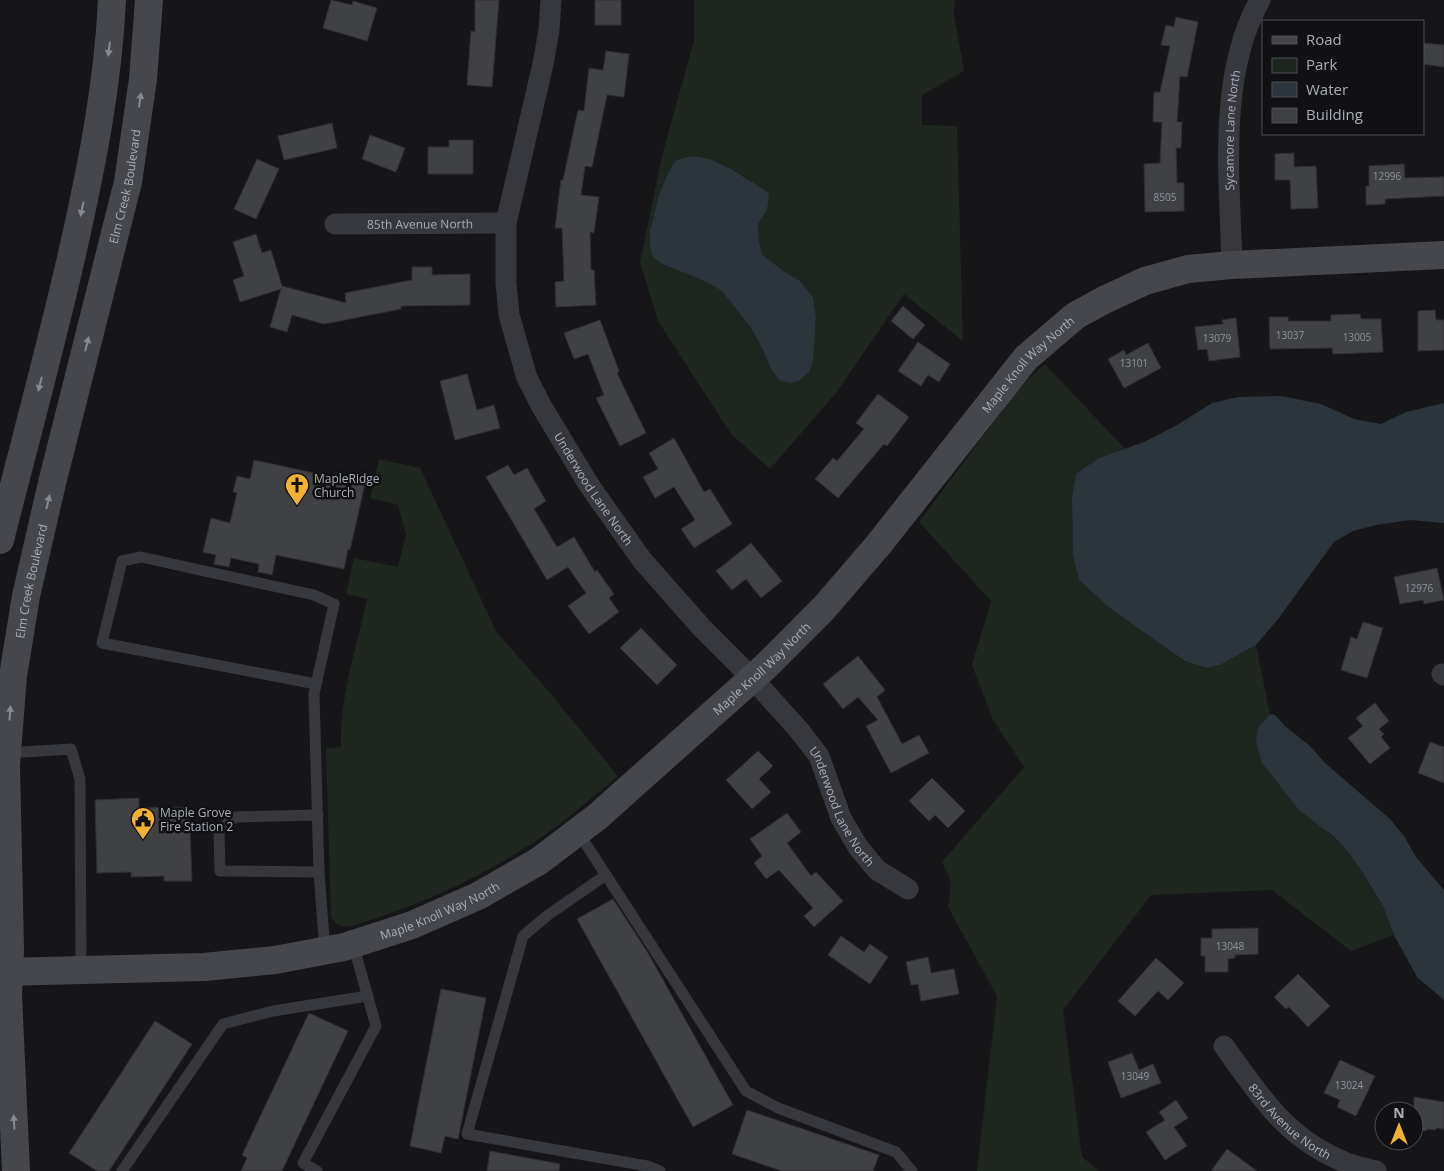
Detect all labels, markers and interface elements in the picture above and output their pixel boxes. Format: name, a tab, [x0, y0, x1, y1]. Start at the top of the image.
legend	[1262, 20, 1424, 135]
text: Road	[1306, 29, 1342, 49]
one-way arrow	[104, 41, 112, 57]
text: Park	[1306, 54, 1337, 74]
street label: Sycamore Lane North	[1220, 68, 1244, 191]
text: Water	[1306, 79, 1348, 99]
one-way arrow	[136, 92, 144, 108]
text: Building	[1306, 104, 1363, 124]
street label: Elm Creek Boulevard	[104, 128, 144, 245]
house number: 12996	[1373, 169, 1402, 183]
house number: 8505	[1154, 190, 1177, 204]
one-way arrow	[78, 201, 86, 216]
street label: 85th Avenue North	[367, 215, 473, 232]
street label: Maple Knoll Way North	[977, 312, 1078, 416]
house number: 13037	[1276, 328, 1305, 342]
house number: 13005	[1343, 330, 1372, 344]
house number: 13079	[1203, 331, 1232, 345]
one-way arrow	[83, 337, 91, 352]
house number: 13101	[1120, 356, 1148, 370]
one-way arrow	[35, 376, 43, 391]
street label: Underwood Lane North	[551, 429, 637, 549]
place label: MapleRidge Church	[314, 470, 380, 501]
church icon: MapleRidge Church	[284, 472, 310, 506]
one-way arrow	[44, 494, 52, 509]
street label: Elm Creek Boulevard	[11, 522, 51, 640]
house number: 12976	[1405, 581, 1434, 595]
street label: Maple Knoll Way North	[709, 618, 814, 719]
one-way arrow	[6, 705, 14, 721]
street label: Underwood Lane North	[806, 742, 879, 870]
place label: Maple Grove Fire Station 2	[160, 804, 234, 835]
public building icon: Maple Grove Fire Station 2	[130, 806, 156, 840]
street label: Maple Knoll Way North	[378, 877, 502, 943]
house number: 13048	[1216, 939, 1245, 953]
house number: 13049	[1121, 1069, 1150, 1083]
house number: 13024	[1335, 1078, 1364, 1092]
street label: 83rd Avenue North	[1245, 1080, 1334, 1163]
north arrow	[1374, 1101, 1424, 1151]
text: N	[1393, 1103, 1405, 1122]
one-way arrow	[9, 1114, 17, 1130]

